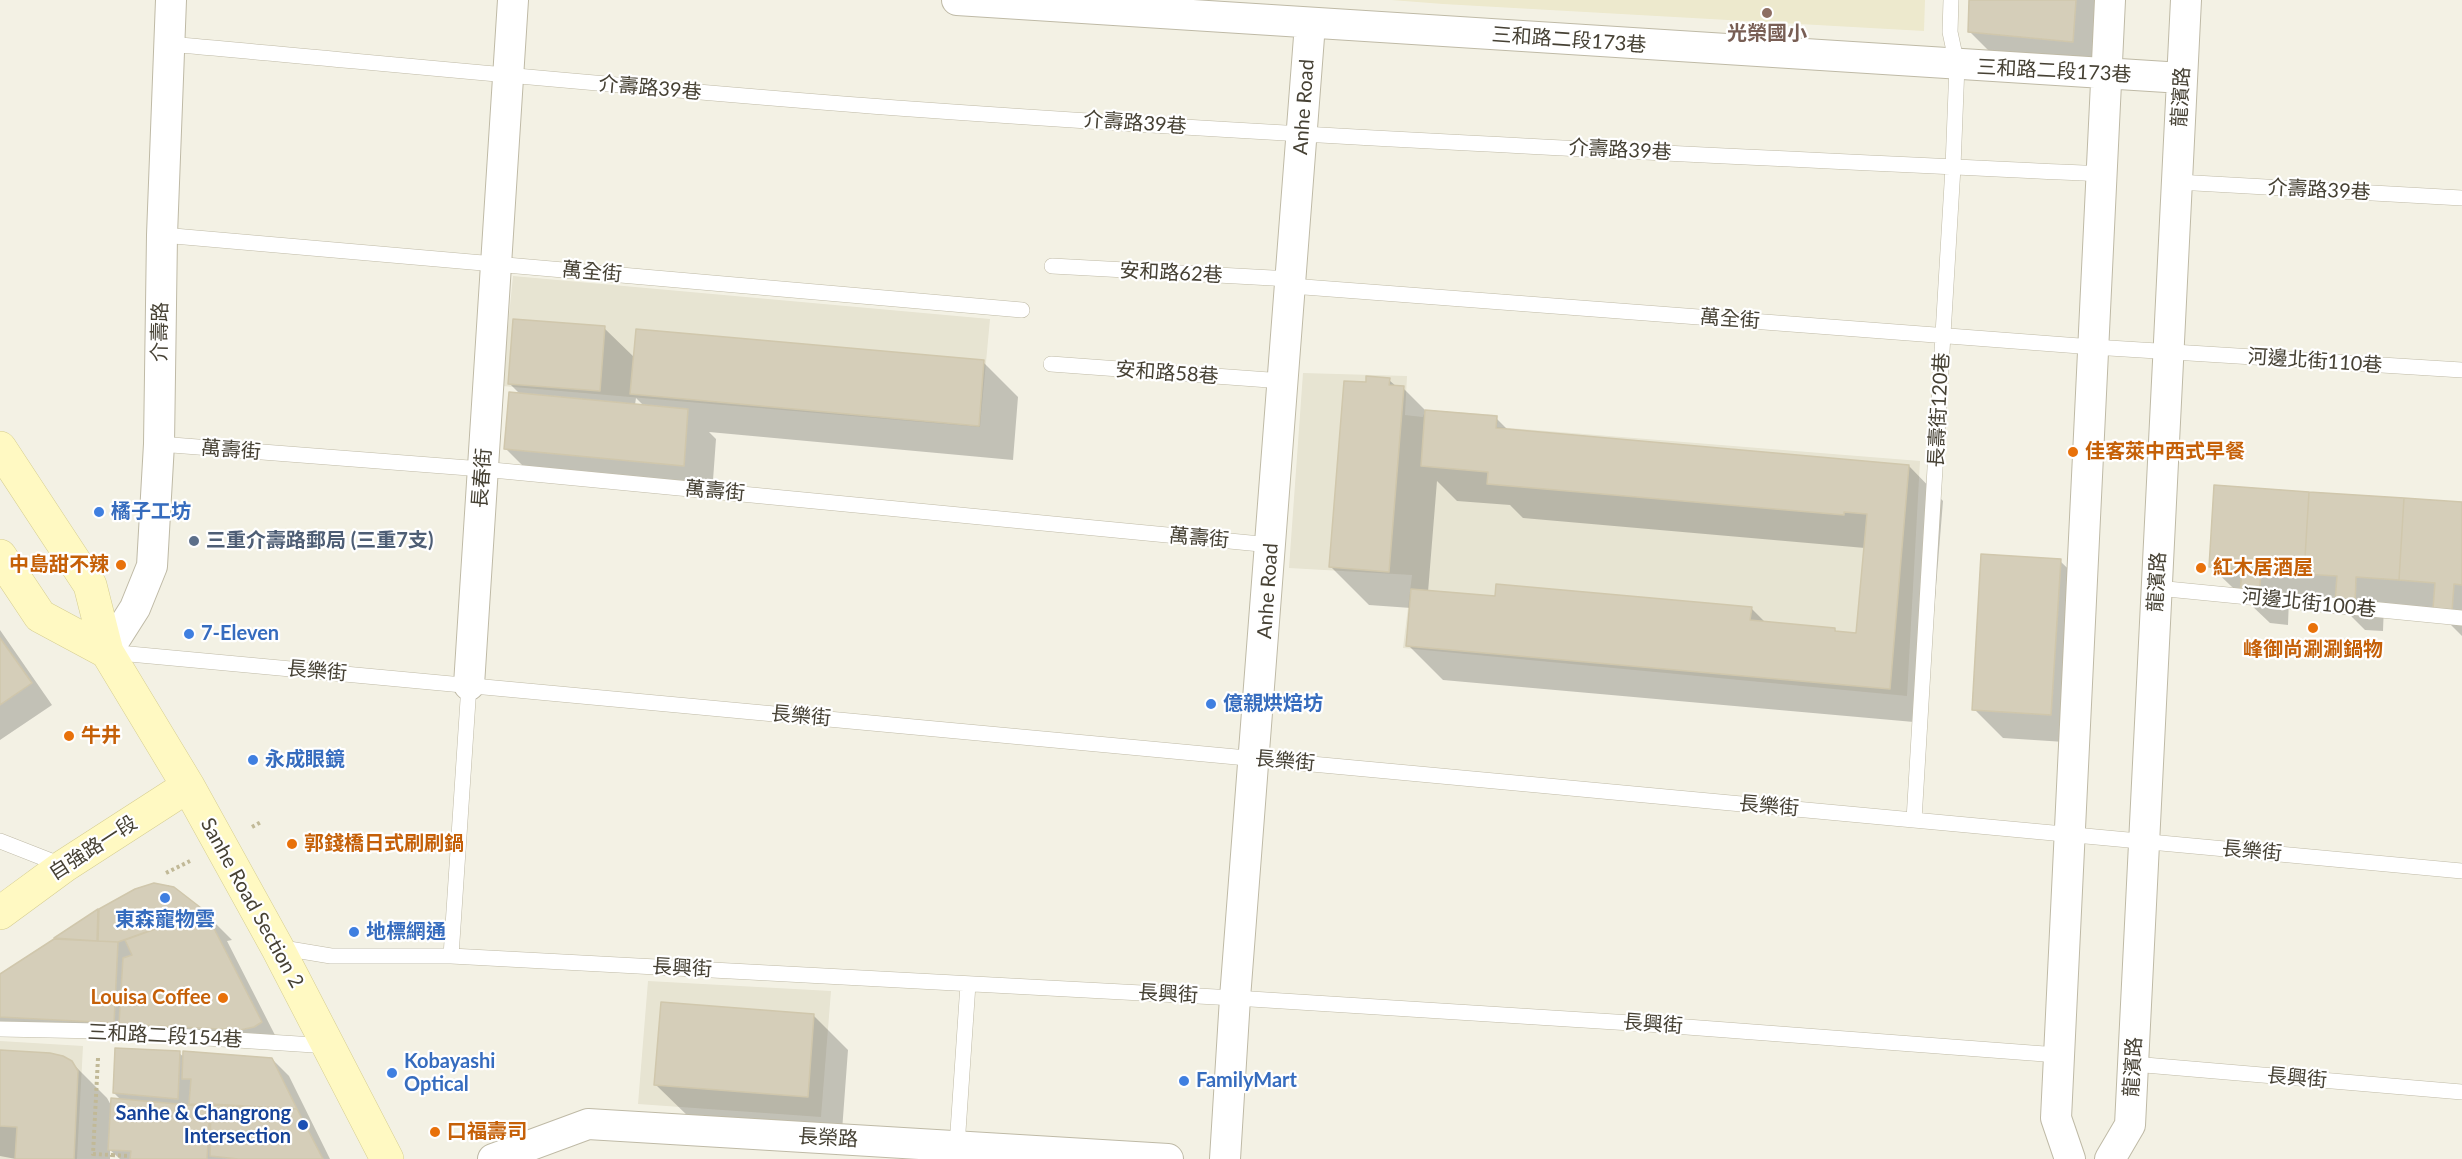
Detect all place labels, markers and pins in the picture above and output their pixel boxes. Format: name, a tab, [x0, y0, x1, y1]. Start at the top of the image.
marker: 光榮國小	[1760, 6, 1774, 20]
place label: 光榮國小	[1727, 22, 1807, 46]
place label: 佳客萊中西式早餐	[2085, 440, 2245, 464]
marker: 佳客萊中西式早餐	[2066, 445, 2080, 459]
place label: 橘子工坊	[111, 500, 191, 524]
marker: 橘子工坊	[92, 505, 106, 519]
place label: 三重介壽路郵局 (三重7支)	[206, 529, 433, 553]
marker: 三重介壽路郵局 (三重7支)	[187, 534, 201, 548]
place label: 中島甜不辣	[9, 553, 109, 577]
place label: 紅木居酒屋	[2213, 556, 2313, 580]
marker: 中島甜不辣	[114, 558, 128, 572]
marker: 紅木居酒屋	[2194, 561, 2208, 575]
marker: 峰御尚涮涮鍋物	[2306, 621, 2320, 635]
place label: 7-Eleven	[201, 622, 279, 646]
marker: 7-Eleven	[182, 627, 196, 641]
place label: 峰御尚涮涮鍋物	[2243, 638, 2383, 662]
place label: 億親烘焙坊	[1223, 692, 1323, 716]
marker: 億親烘焙坊	[1204, 697, 1218, 711]
place label: 牛井	[81, 724, 121, 748]
marker: 牛井	[62, 729, 76, 743]
place label: 永成眼鏡	[265, 748, 345, 772]
marker: 永成眼鏡	[246, 753, 260, 767]
place label: 郭錢橋日式刷刷鍋	[304, 832, 464, 856]
marker: 郭錢橋日式刷刷鍋	[285, 837, 299, 851]
marker: 東森寵物雲	[158, 891, 172, 905]
place label: 東森寵物雲	[115, 908, 215, 932]
place label: 地標網通	[366, 920, 446, 944]
marker: 地標網通	[347, 925, 361, 939]
place label: Louisa Coffee	[90, 986, 211, 1010]
marker: Louisa Coffee	[216, 991, 230, 1005]
place label: Kobayashi Optical	[404, 1050, 495, 1097]
marker: Kobayashi Optical	[385, 1066, 399, 1080]
place label: FamilyMart	[1196, 1069, 1297, 1093]
marker: FamilyMart	[1177, 1074, 1191, 1088]
place label: Sanhe & Changrong Intersection	[116, 1102, 291, 1149]
marker: Sanhe & Changrong Intersection	[296, 1118, 310, 1132]
place label: 口福壽司	[447, 1120, 527, 1144]
marker: 口福壽司	[428, 1125, 442, 1139]

